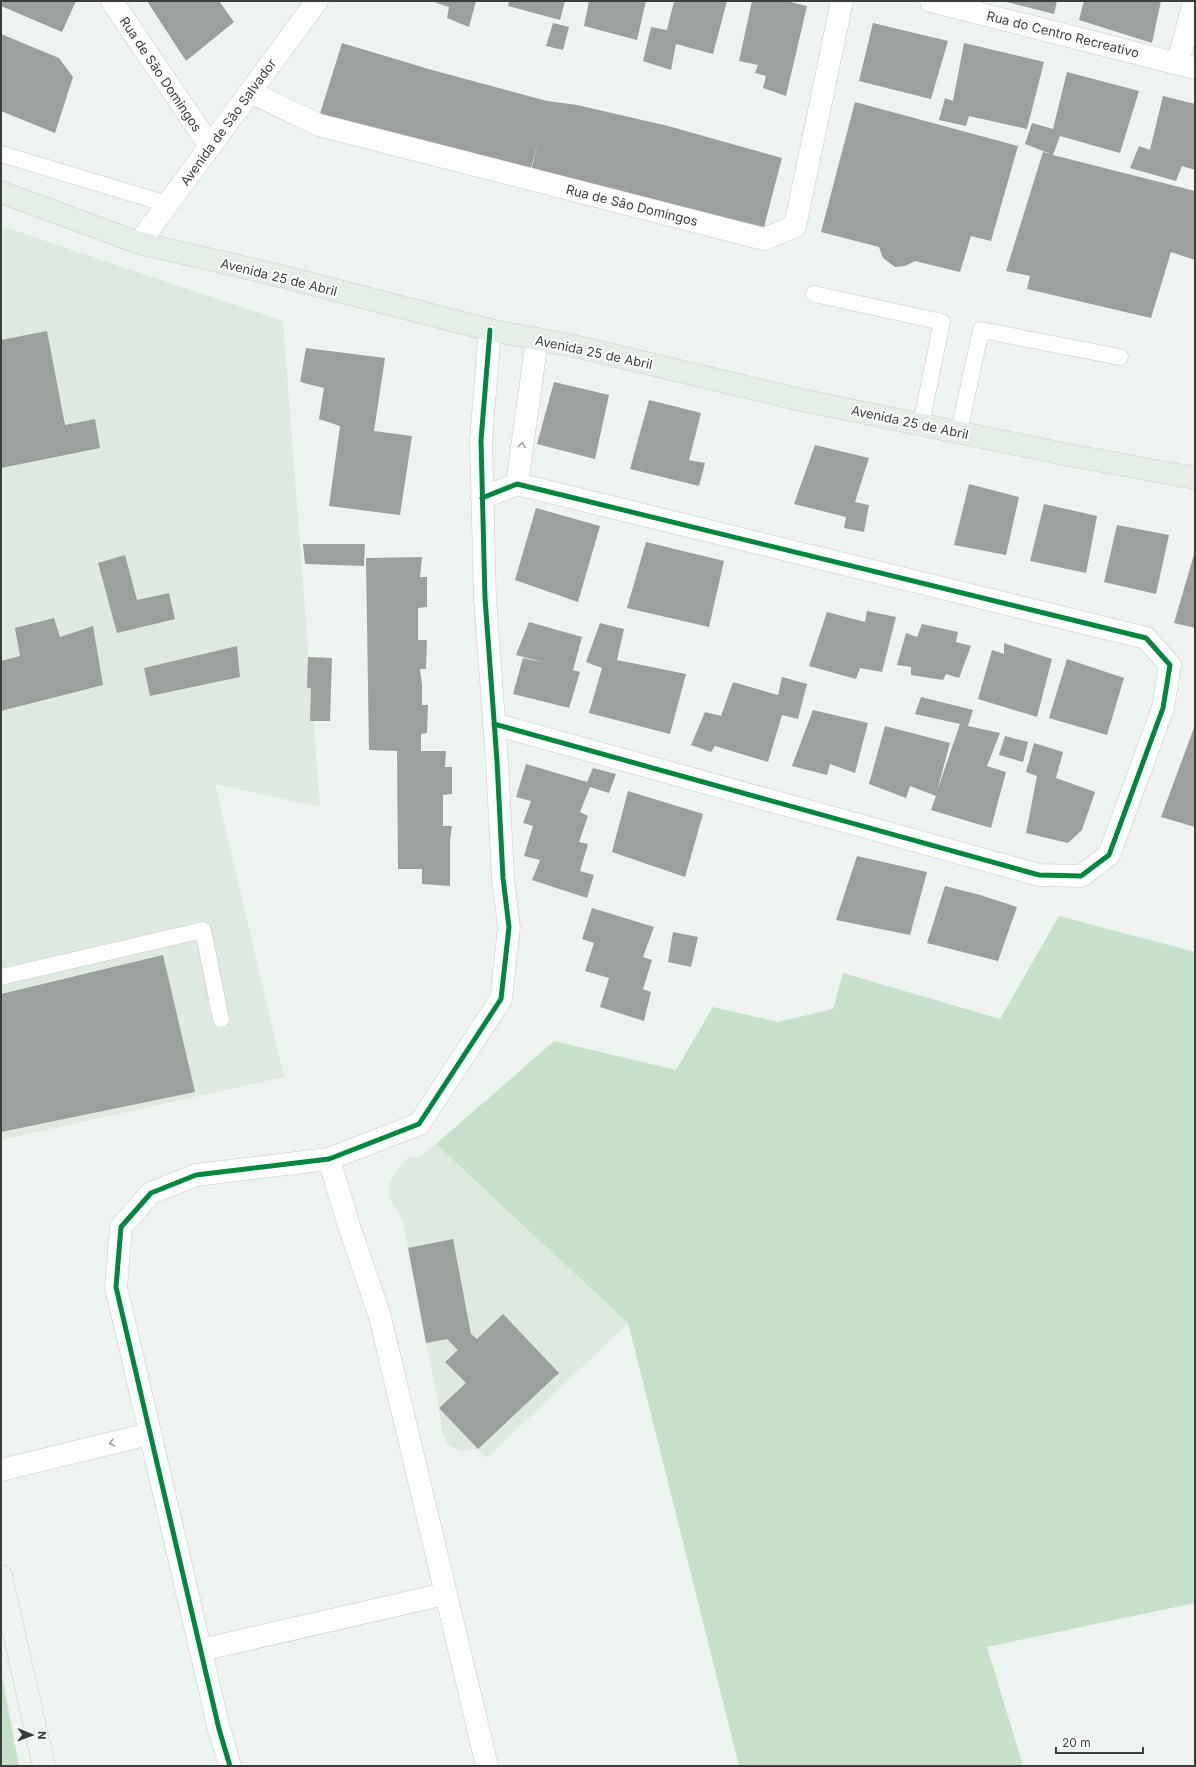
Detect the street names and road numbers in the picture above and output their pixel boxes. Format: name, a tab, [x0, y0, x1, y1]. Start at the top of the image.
street label: Rua do Centro Recreativo	[985, 7, 1141, 61]
street label: Rua de São Domingos	[117, 13, 206, 135]
street label: Avenida de São Salvador	[177, 55, 279, 189]
street label: Rua de São Domingos	[564, 181, 700, 229]
street label: Avenida 25 de Abril	[219, 255, 339, 299]
street label: Avenida 25 de Abril	[534, 332, 654, 372]
street label: Avenida 25 de Abril	[850, 402, 970, 442]

